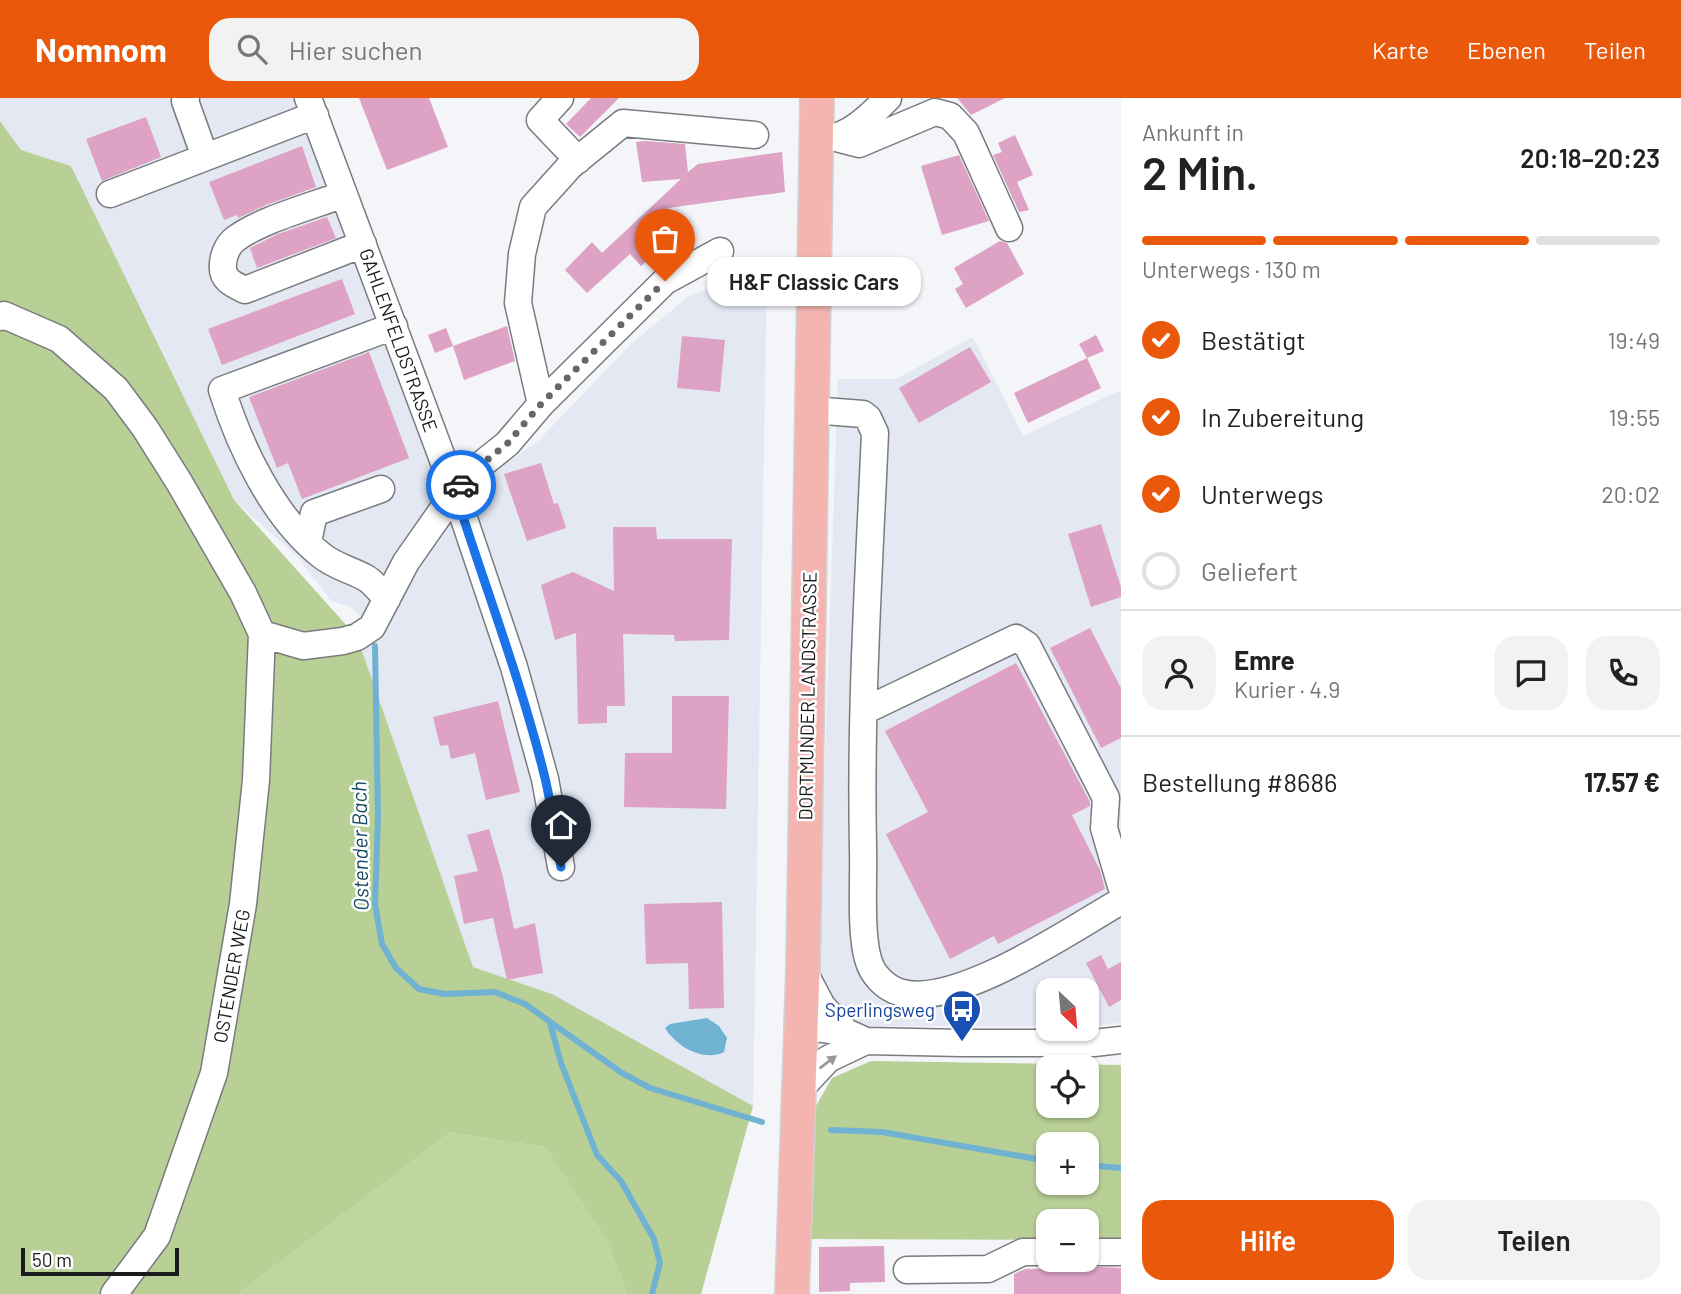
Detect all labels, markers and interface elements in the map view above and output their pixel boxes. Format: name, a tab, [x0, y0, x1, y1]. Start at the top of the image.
search box	[209, 18, 699, 81]
text: Nomnom	[35, 29, 167, 69]
icon: search	[233, 30, 271, 68]
text: Hier suchen	[289, 34, 423, 65]
text: Karte	[1372, 35, 1429, 64]
text: Ebenen	[1467, 35, 1546, 64]
text: Teilen	[1584, 35, 1646, 64]
text: Ankunft in	[1142, 118, 1244, 146]
text: 20:18–20:23	[1520, 142, 1660, 173]
text: 2 Min.	[1142, 144, 1258, 199]
pin	[635, 209, 695, 281]
icon: bag	[646, 220, 684, 258]
street label: GAHLENFELDSTRASSE	[355, 245, 443, 435]
text: Unterwegs · 130 m	[1142, 255, 1321, 283]
callout: H&F Classic Cars	[707, 256, 920, 306]
text: H&F Classic Cars	[729, 267, 899, 295]
icon: check	[1142, 321, 1180, 359]
text: Bestätigt	[1201, 324, 1306, 355]
text: 19:49	[1608, 326, 1660, 354]
icon: check	[1142, 398, 1180, 436]
text: In Zubereitung	[1201, 401, 1364, 432]
text: 19:55	[1609, 403, 1660, 431]
courier	[426, 450, 496, 520]
icon: car	[442, 466, 480, 504]
icon: check	[1142, 475, 1180, 513]
text: Unterwegs	[1201, 478, 1323, 509]
text: 20:02	[1602, 480, 1660, 508]
text: Geliefert	[1201, 555, 1298, 586]
street label: DORTMUNDER LANDSTRASSE	[793, 571, 821, 821]
button: person	[1142, 636, 1216, 710]
button: chat	[1494, 636, 1568, 710]
button: phone	[1586, 636, 1660, 710]
text: Emre	[1234, 644, 1295, 675]
text: Kurier · 4.9	[1234, 675, 1340, 703]
text: Bestellung #8686	[1142, 766, 1337, 797]
text: 17.57 €	[1584, 766, 1660, 797]
water label: Ostender Bach	[345, 781, 373, 911]
pin	[531, 795, 591, 867]
icon: home	[542, 806, 580, 844]
street label: OSTENDER WEG	[208, 907, 254, 1045]
north arrow	[1036, 978, 1099, 1041]
map controls	[1036, 978, 1099, 1272]
bus stop icon: Sperlingsweg	[941, 988, 983, 1043]
place label: Sperlingsweg	[825, 998, 935, 1021]
one-way arrow	[819, 1054, 837, 1069]
button: locate	[1036, 1055, 1099, 1118]
button: +	[1036, 1132, 1099, 1195]
button: Hilfe	[1142, 1200, 1394, 1280]
button: Teilen	[1408, 1200, 1660, 1280]
button: −	[1036, 1209, 1099, 1272]
scale bar	[21, 1245, 178, 1277]
text: 50 m	[32, 1248, 72, 1271]

